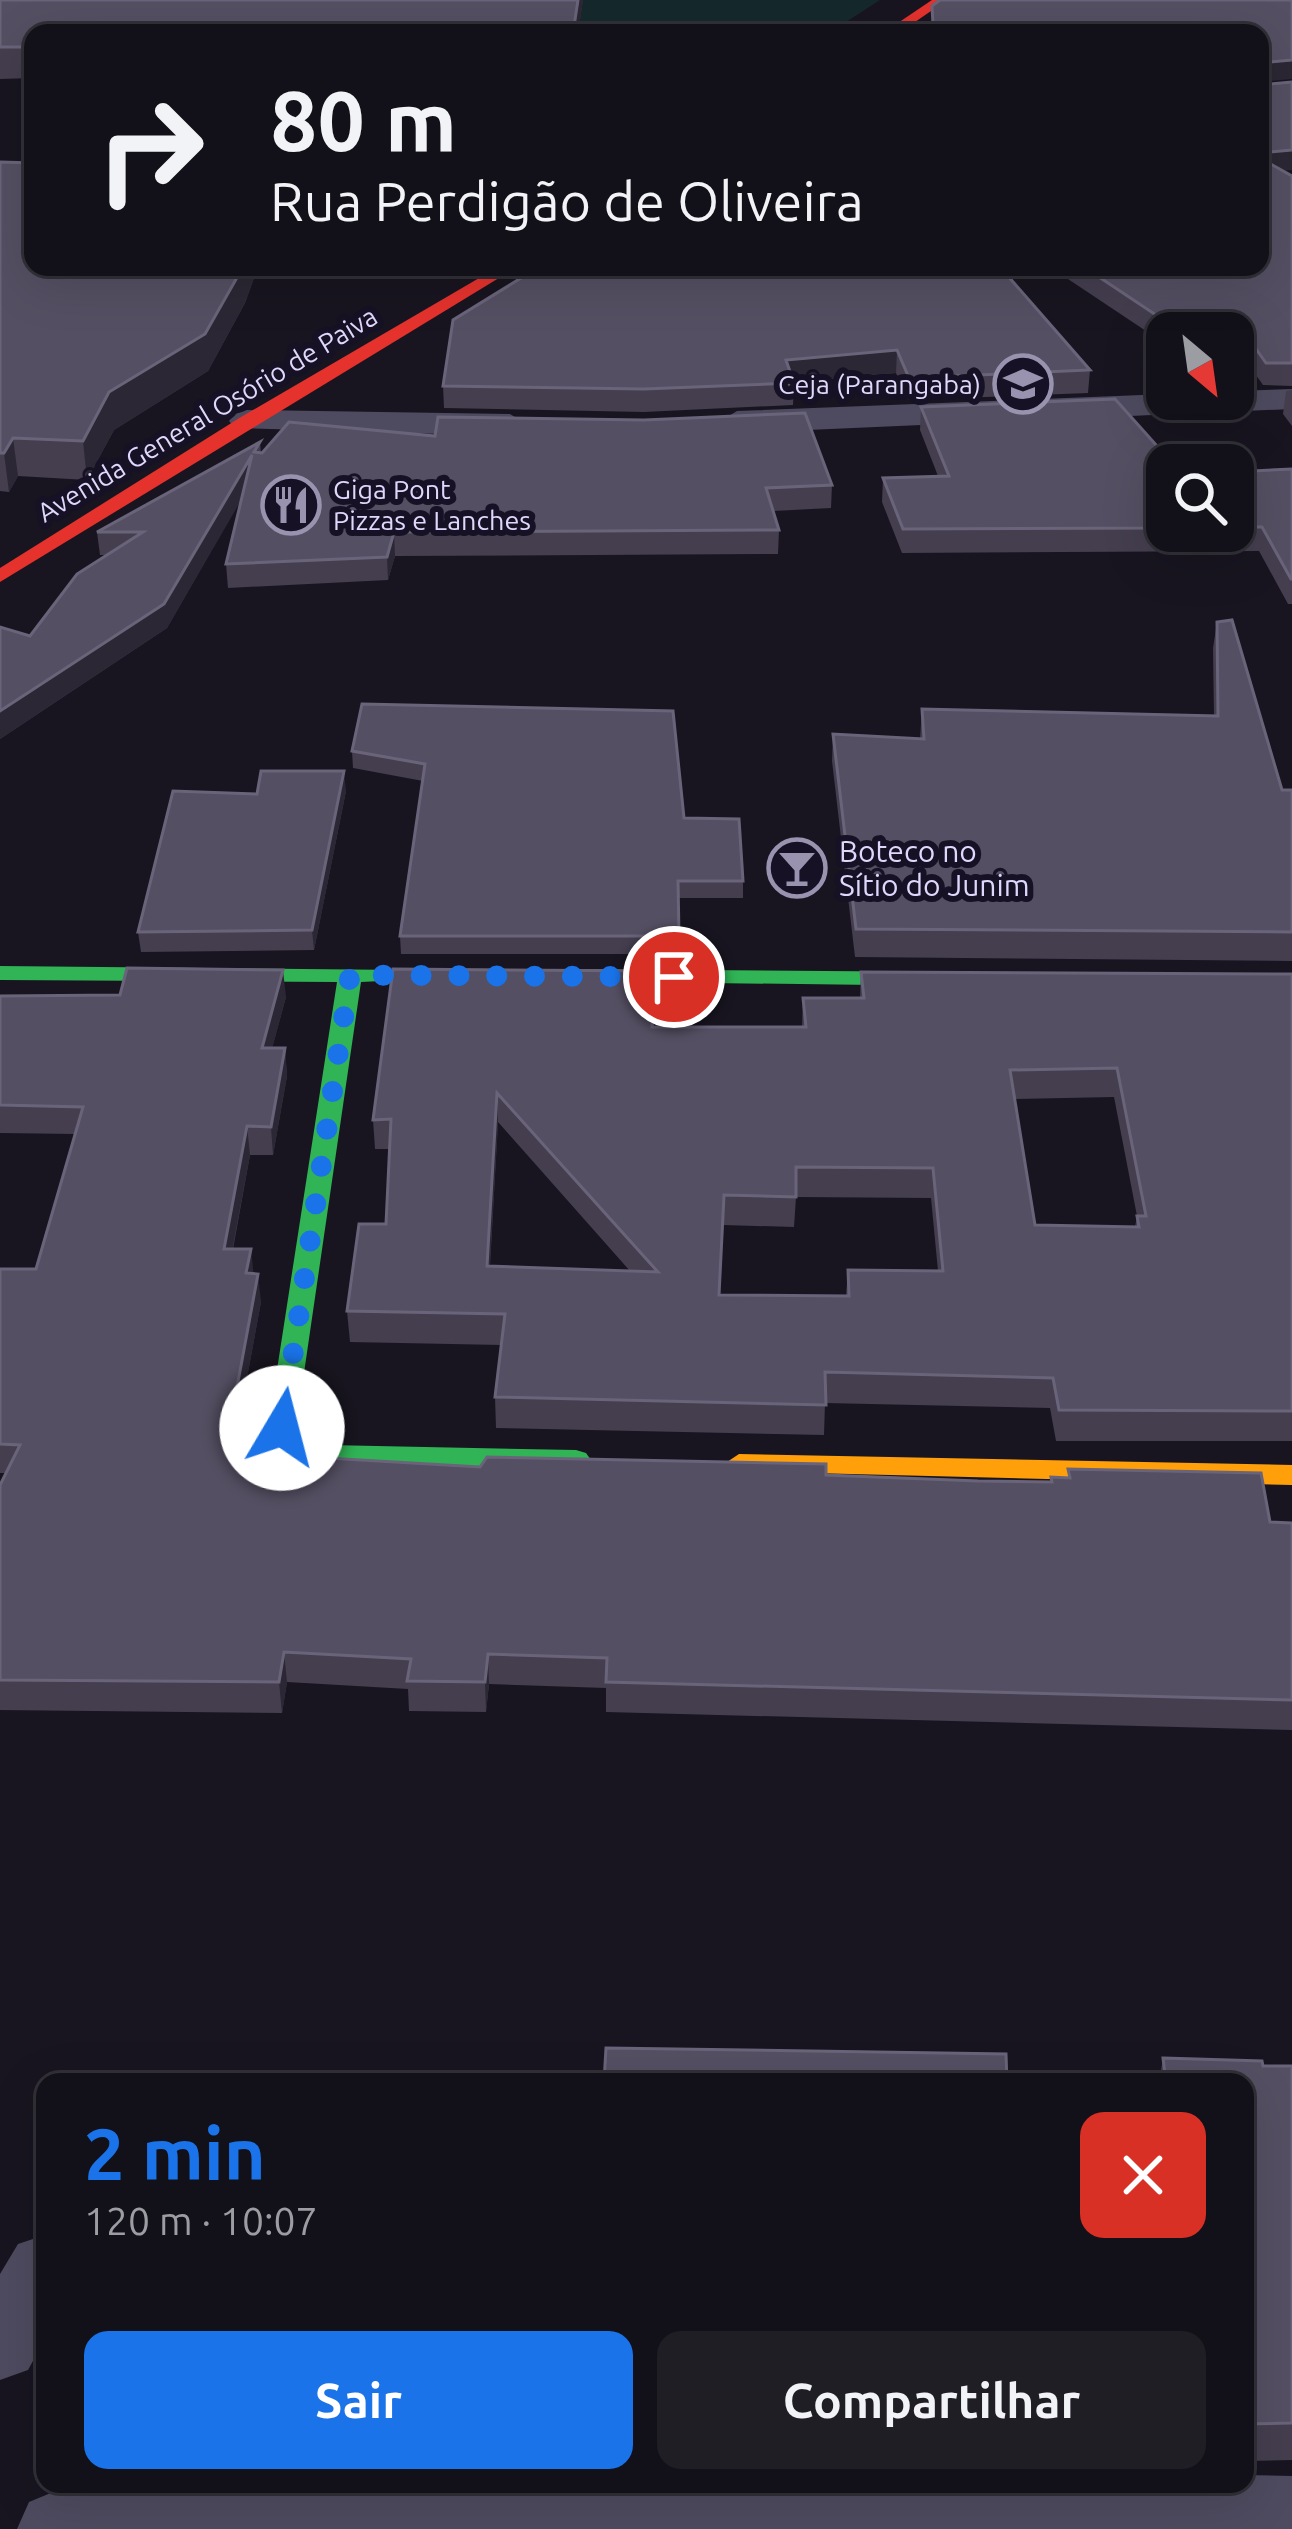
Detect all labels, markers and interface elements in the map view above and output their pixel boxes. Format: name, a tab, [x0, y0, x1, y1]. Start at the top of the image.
icon: right	[72, 72, 228, 228]
text: 80 m	[270, 73, 457, 167]
text: Rua Perdigão de Oliveira	[270, 171, 864, 231]
street label: Avenida General Osório de Paiva	[32, 300, 382, 528]
north arrow	[1146, 312, 1254, 420]
map controls	[1146, 312, 1254, 552]
school or university icon: Ceja (Parangaba)	[992, 353, 1054, 415]
place label: Ceja (Parangaba)	[778, 369, 981, 399]
button: search	[1146, 444, 1254, 552]
restaurant icon: Giga Pont Pizzas e Lanches	[260, 474, 322, 536]
place label: Giga Pont Pizzas e Lanches	[333, 474, 531, 535]
place label: Boteco no Sítio do Junim	[839, 834, 1030, 902]
bar icon: Boteco no Sítio do Junim	[766, 837, 828, 899]
pin	[623, 926, 725, 1028]
icon: arrive	[641, 944, 707, 1010]
position arrow	[219, 1365, 345, 1491]
button: close	[1080, 2112, 1206, 2238]
text: 2 min	[84, 2113, 266, 2194]
text: 120 m · 10:07	[84, 2199, 318, 2242]
button: Sair	[84, 2331, 633, 2469]
button: Compartilhar	[657, 2331, 1206, 2469]

